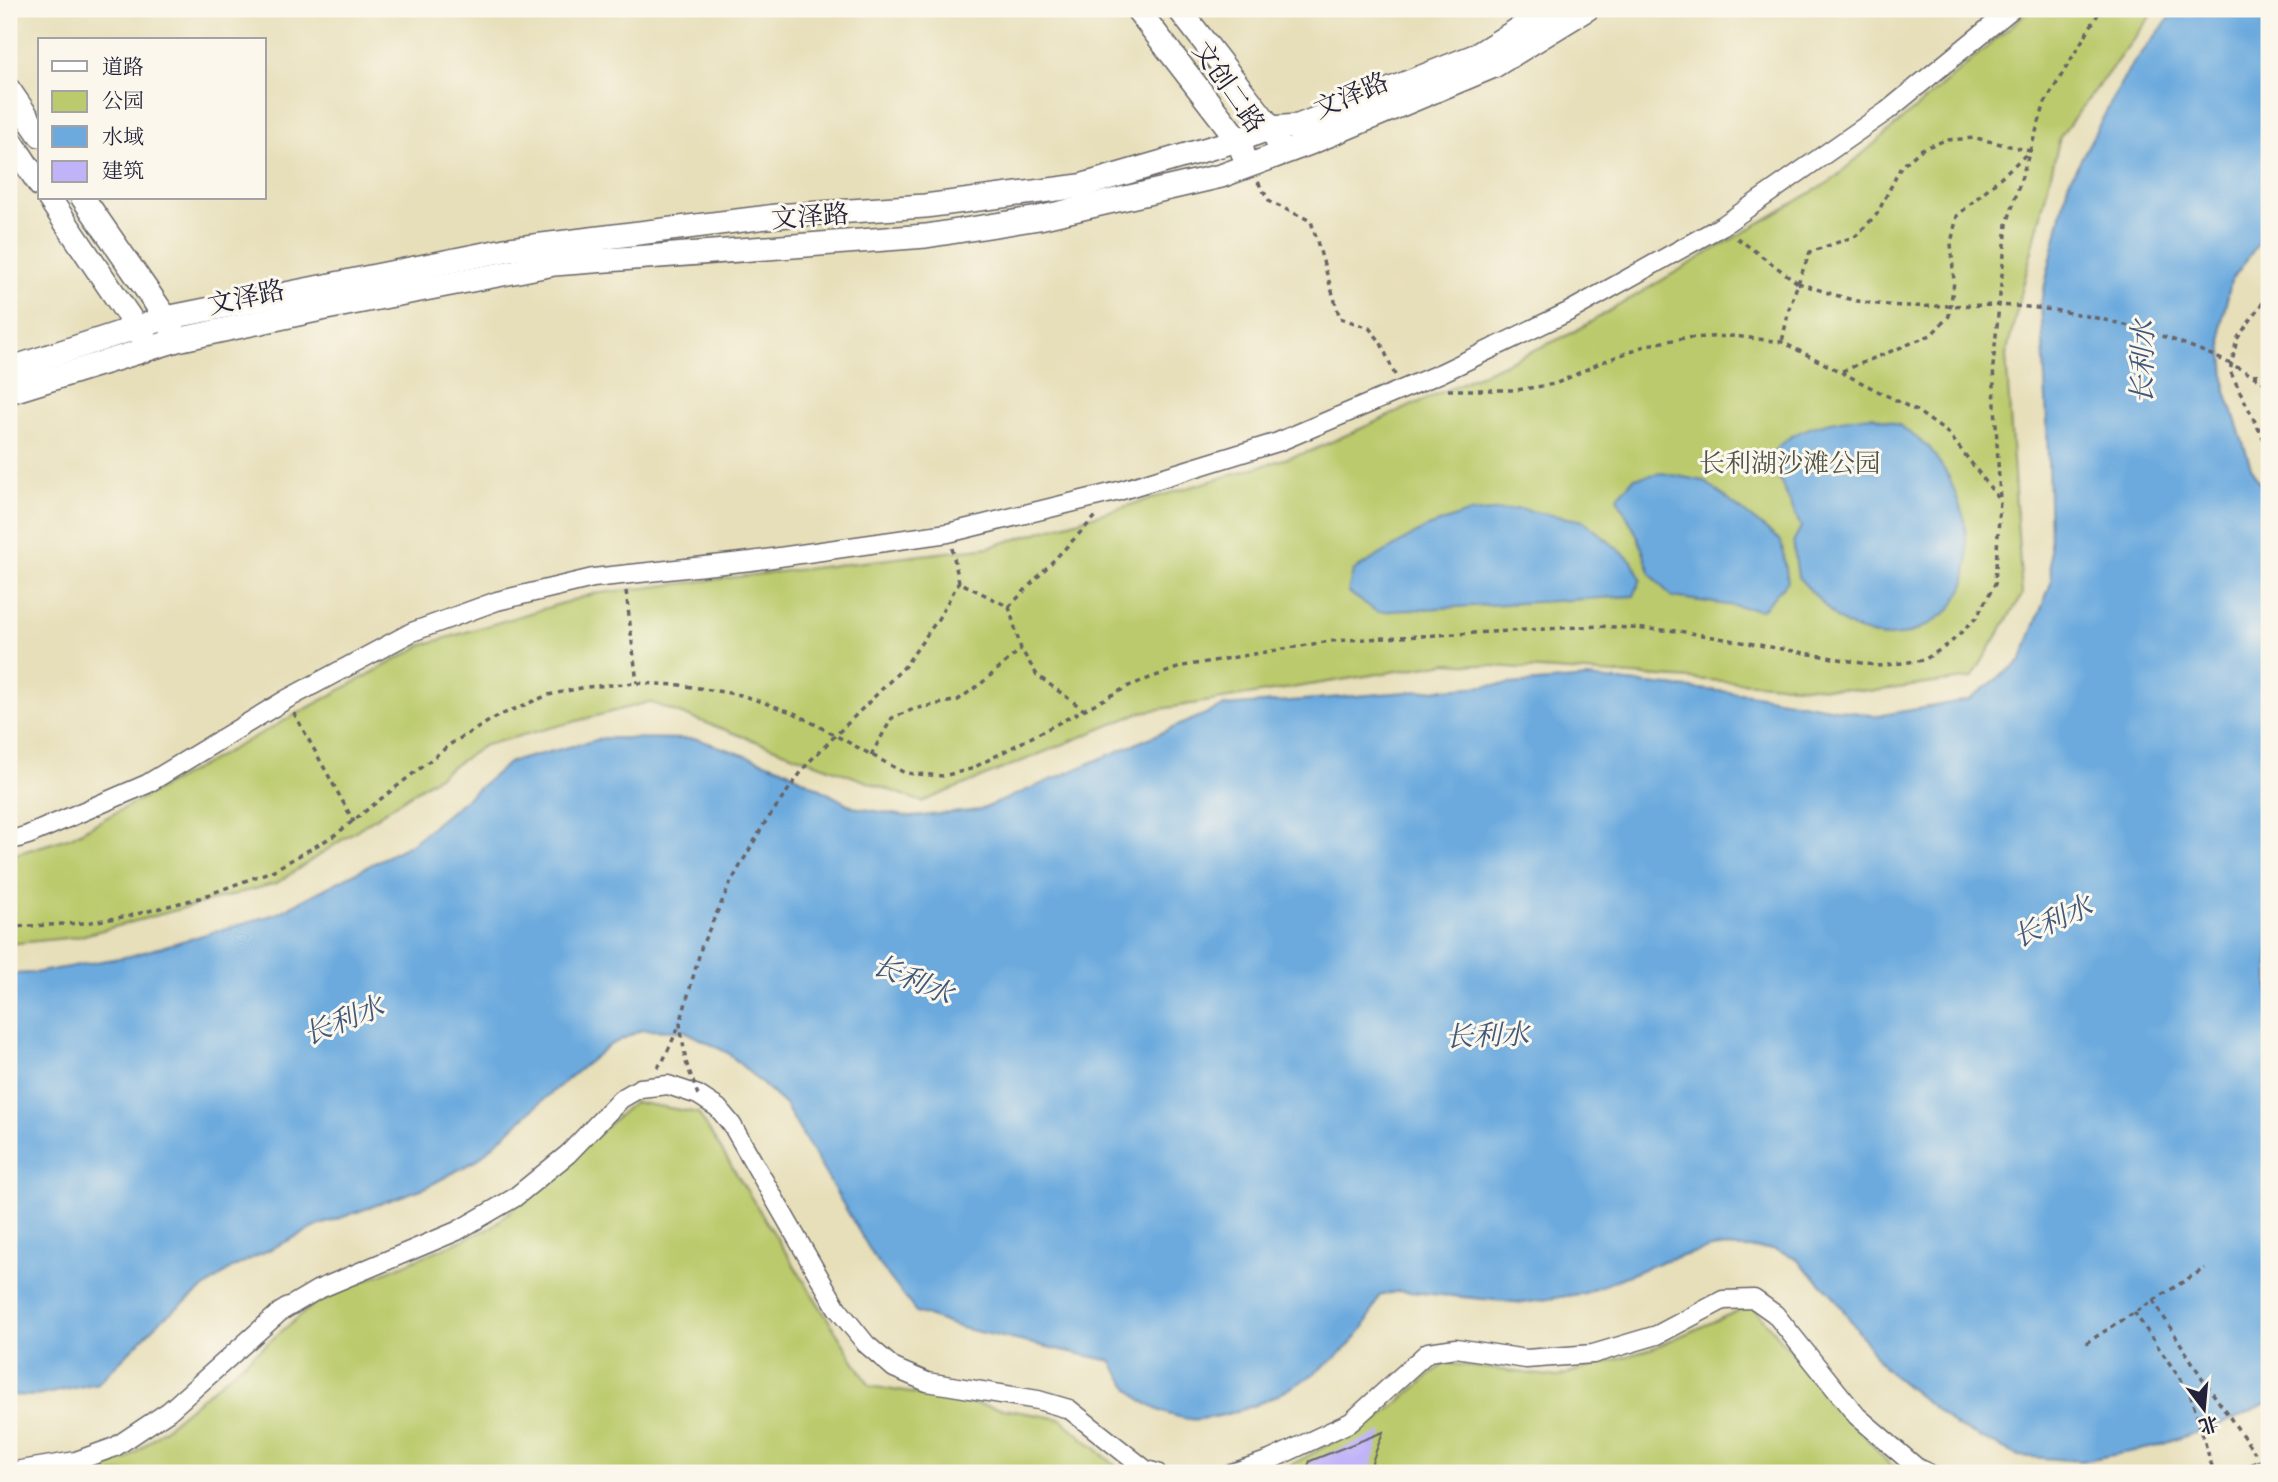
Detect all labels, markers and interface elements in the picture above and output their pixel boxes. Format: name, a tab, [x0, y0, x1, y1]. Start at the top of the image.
street label: 文创二路	[1185, 36, 1271, 139]
legend	[38, 38, 266, 200]
text: 道路	[102, 55, 144, 81]
street label: 文泽路	[1309, 66, 1394, 126]
text: 公园	[102, 89, 144, 115]
text: 水域	[102, 125, 144, 151]
text: 建筑	[102, 159, 144, 185]
street label: 文泽路	[770, 198, 850, 236]
street label: 文泽路	[205, 274, 288, 322]
water label: 长利水	[2125, 317, 2162, 404]
park label: 长利湖沙滩公园	[1699, 448, 1881, 480]
water label: 长利水	[2007, 887, 2101, 956]
water label: 长利水	[867, 948, 961, 1014]
water label: 长利水	[298, 988, 392, 1053]
water label: 长利水	[1444, 1017, 1533, 1055]
north arrow	[2170, 1374, 2240, 1444]
text: 北	[2196, 1410, 2221, 1439]

